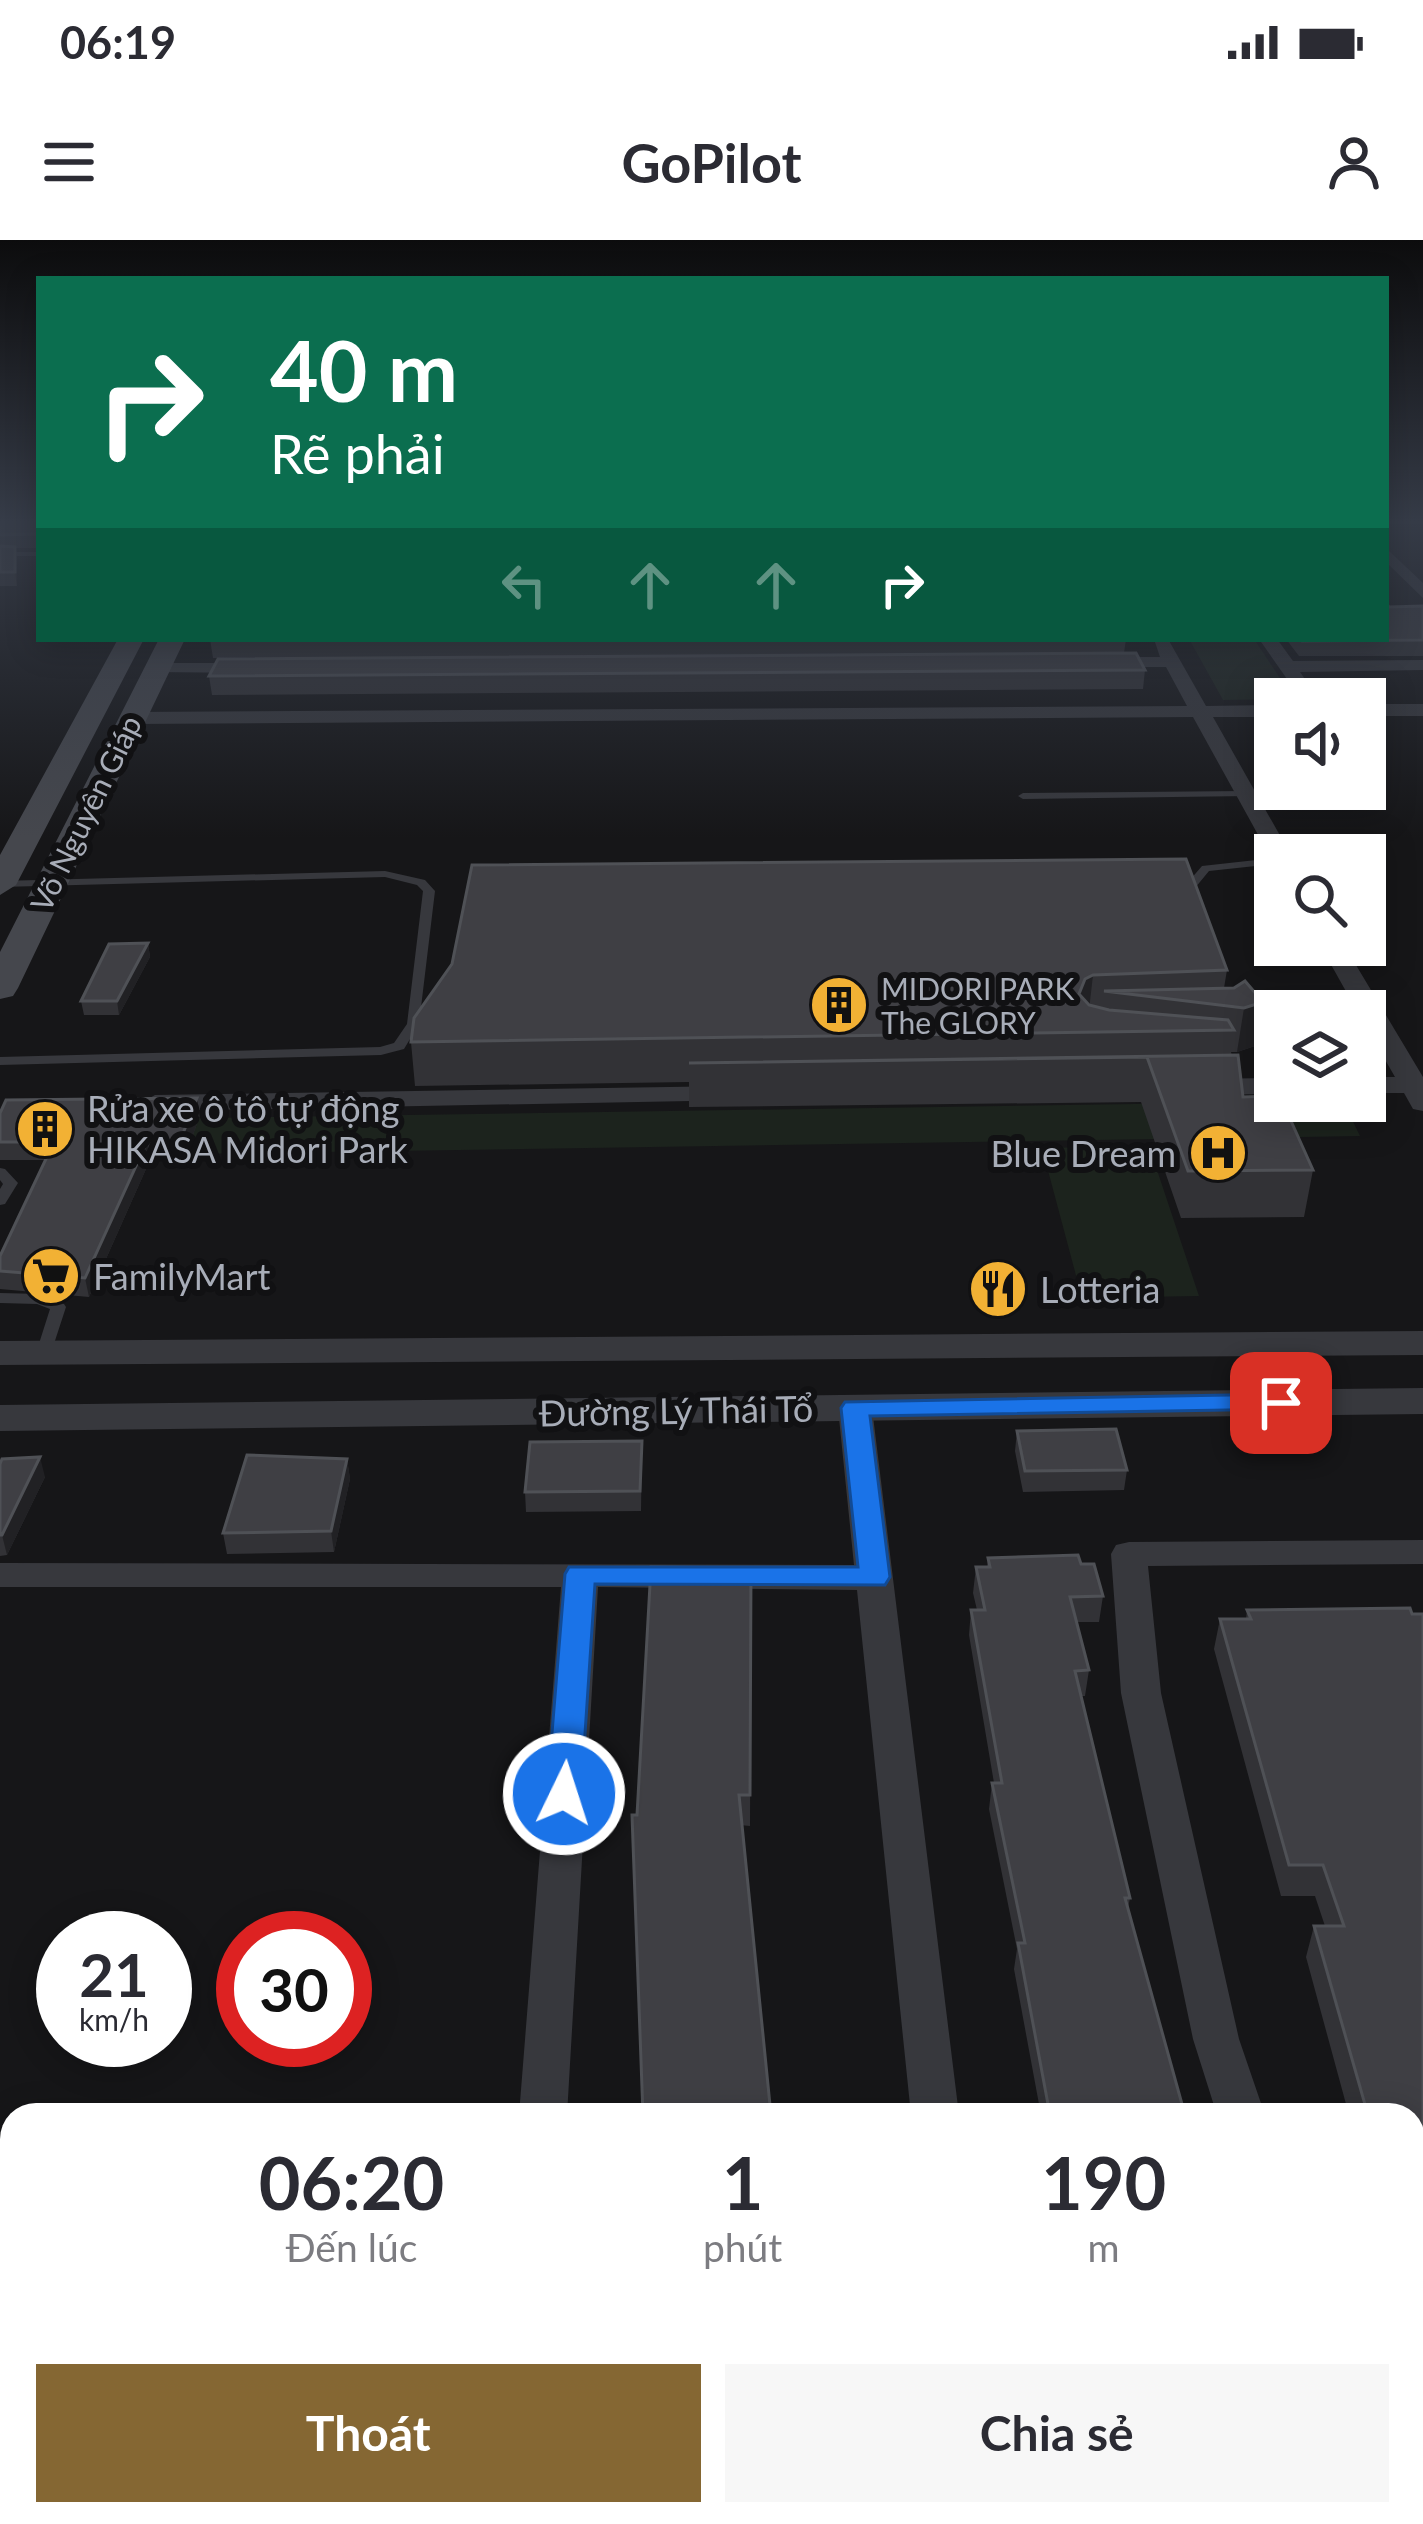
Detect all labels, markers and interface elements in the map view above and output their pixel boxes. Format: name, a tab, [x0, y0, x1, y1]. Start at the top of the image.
text: 06:19	[60, 15, 176, 69]
icon: menu	[36, 129, 102, 195]
icon: person	[1321, 129, 1387, 195]
text: GoPilot	[621, 130, 802, 195]
text: 40 m	[270, 319, 458, 420]
icon: right	[72, 324, 228, 480]
text: Rẽ phải	[270, 421, 445, 486]
icon: left	[491, 552, 557, 618]
icon: ahead	[617, 552, 683, 618]
icon: ahead	[743, 552, 809, 618]
icon: right	[869, 552, 935, 618]
map controls	[1254, 678, 1386, 1122]
button: sound	[1254, 678, 1386, 810]
street label: Võ Nguyên Giáp	[22, 709, 148, 917]
button: search	[1254, 834, 1386, 966]
place label: MIDORI PARK The GLORY	[881, 970, 1075, 1040]
building icon: MIDORI PARK The GLORY	[808, 974, 870, 1036]
button: layers	[1254, 990, 1386, 1122]
place label: Rửa xe ô tô tự động HIKASA Midori Park	[87, 1086, 409, 1171]
building icon: Rửa xe ô tô tự động HIKASA Midori Park	[14, 1098, 76, 1160]
hospital icon: Blue Dream	[1187, 1122, 1249, 1184]
place label: Blue Dream	[990, 1131, 1176, 1175]
supermarket icon: FamilyMart	[20, 1245, 82, 1307]
place label: FamilyMart	[93, 1254, 270, 1298]
restaurant icon: Lotteria	[967, 1258, 1029, 1320]
place label: Lotteria	[1040, 1267, 1160, 1311]
pin	[1230, 1352, 1332, 1454]
icon: arrive	[1248, 1370, 1314, 1436]
street label: Đường Lý Thái Tổ	[538, 1386, 814, 1434]
position arrow	[501, 1731, 627, 1857]
speed limit sign: 30	[216, 1911, 372, 2067]
text: 21	[79, 1938, 149, 2010]
text: km/h	[79, 2001, 149, 2037]
text: 06:20	[259, 2139, 444, 2225]
text: 1	[722, 2139, 764, 2225]
text: 190	[1041, 2139, 1166, 2225]
text: Đến lúc	[286, 2224, 417, 2270]
text: phút	[703, 2224, 782, 2270]
text: m	[1088, 2224, 1120, 2270]
button: Thoát	[36, 2364, 701, 2502]
button: Chia sẻ	[725, 2364, 1389, 2502]

